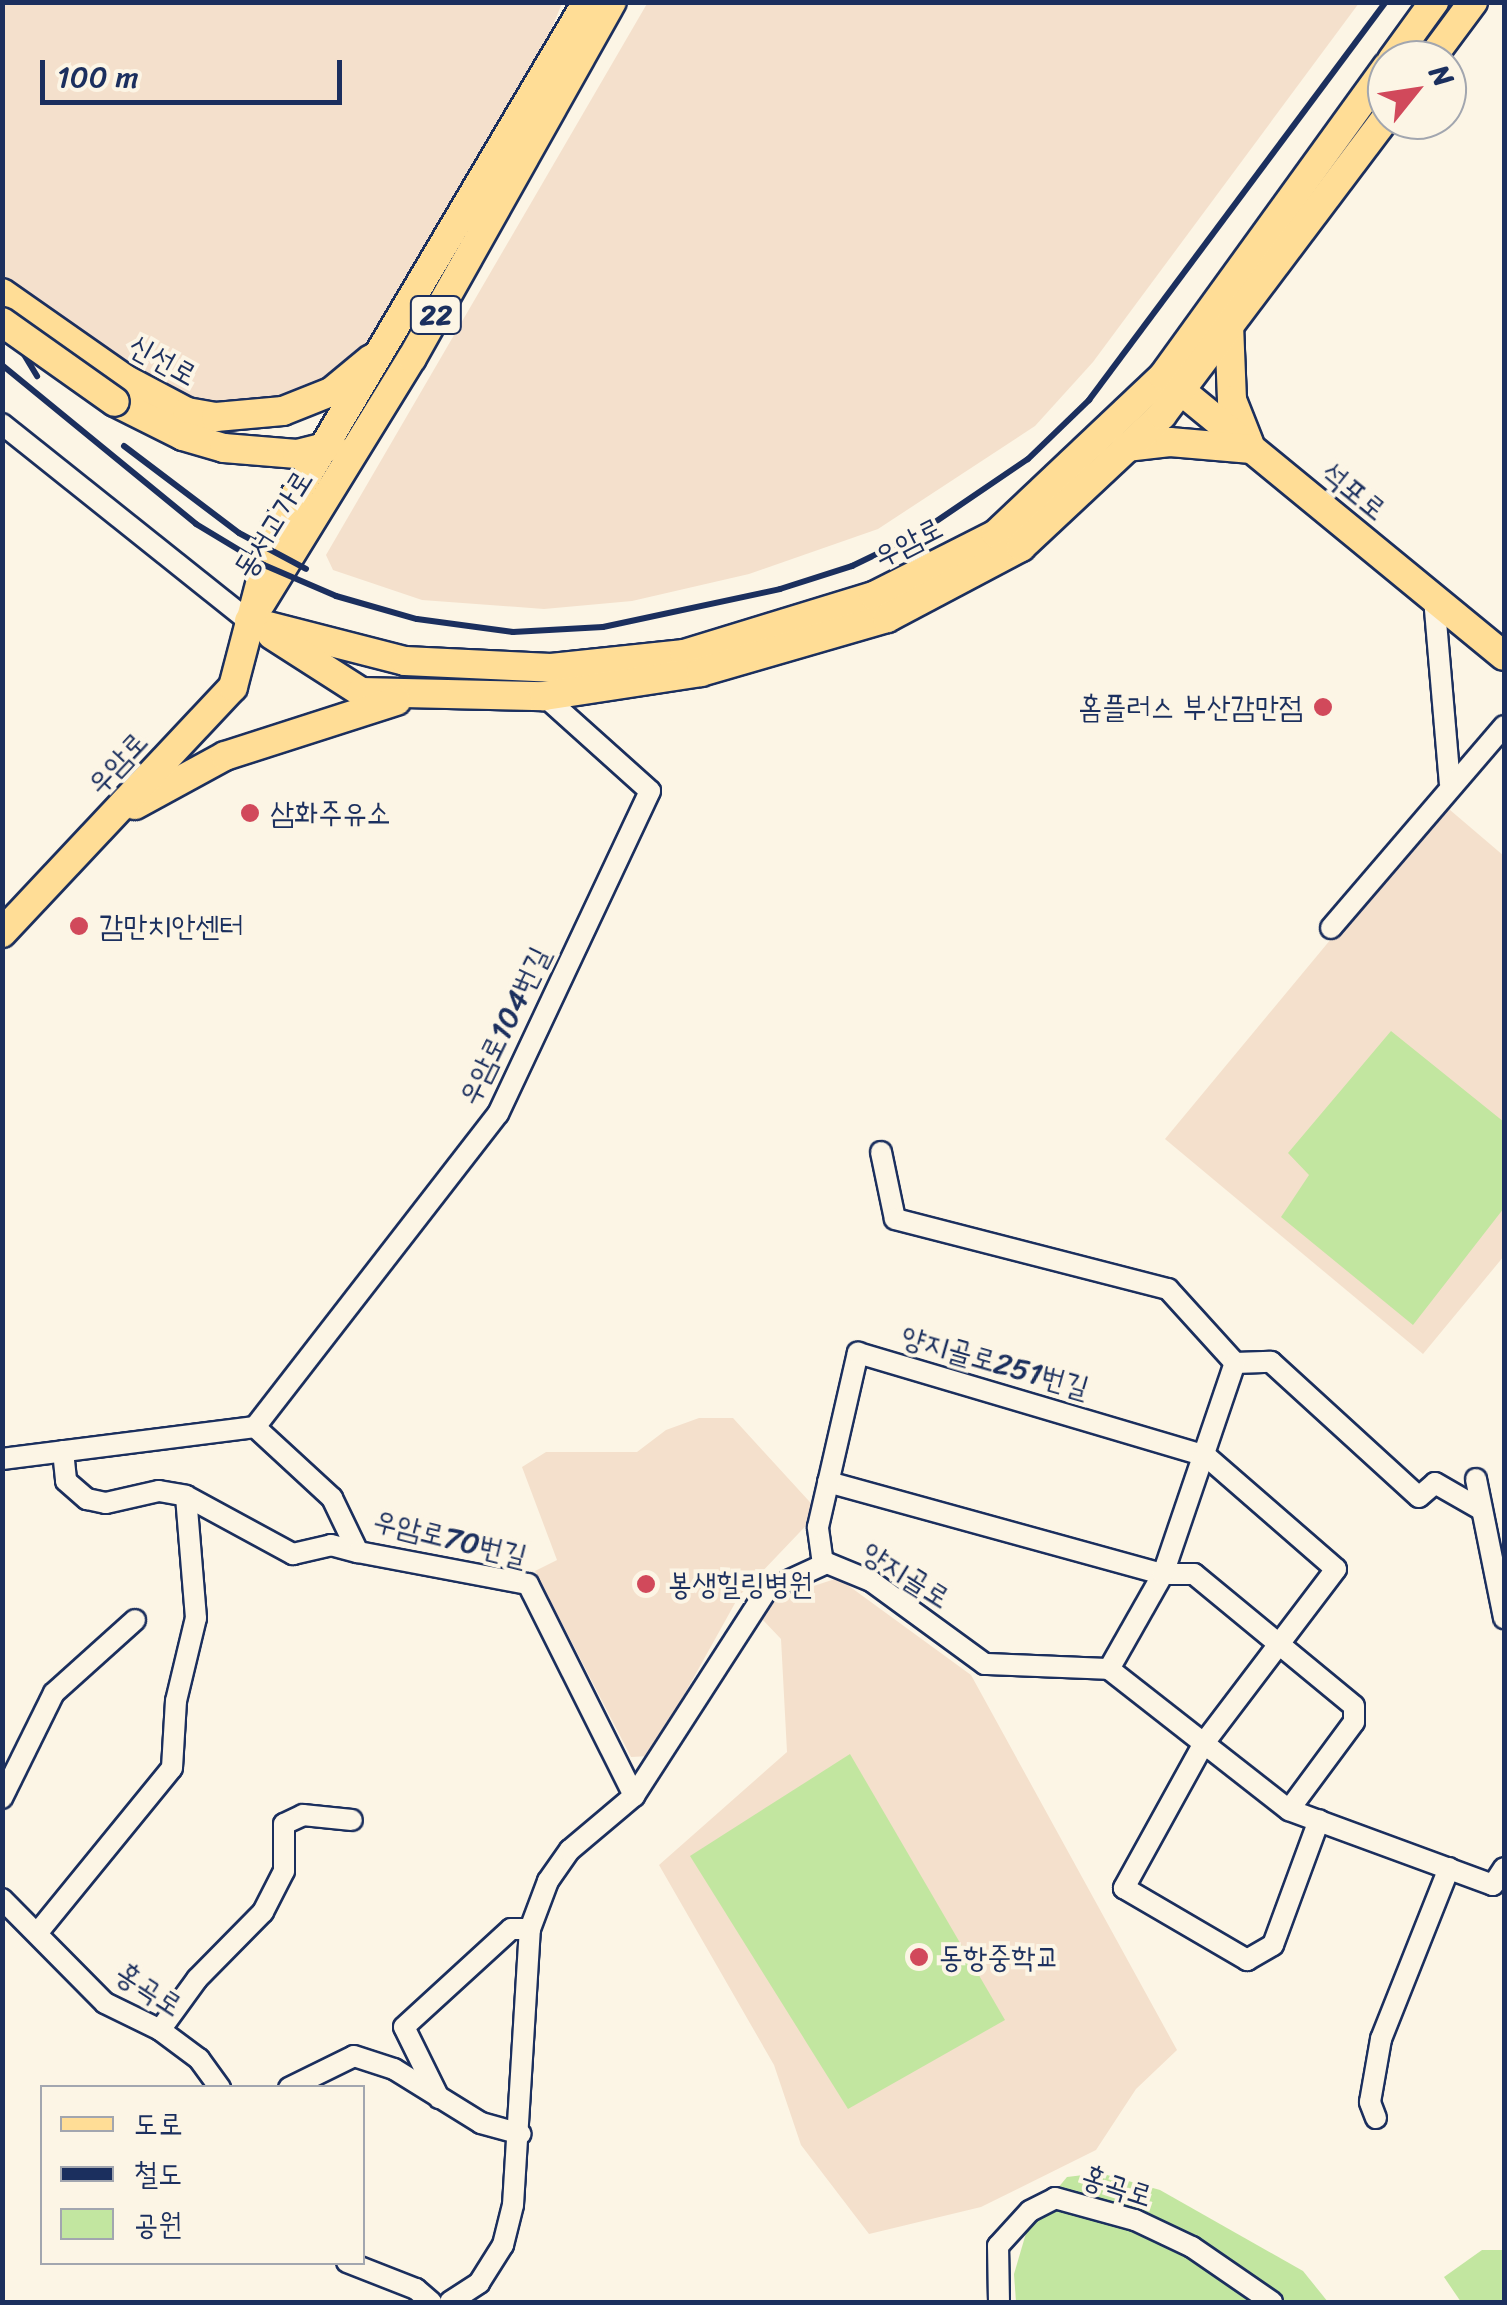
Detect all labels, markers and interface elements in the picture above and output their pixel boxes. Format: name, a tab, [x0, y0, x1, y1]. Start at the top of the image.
scale bar	[45, 40, 348, 102]
north arrow	[1367, 40, 1467, 140]
text: 100 m	[57, 50, 139, 104]
text: N	[1416, 55, 1468, 96]
road number: 22	[408, 292, 464, 338]
street label: 신선로	[123, 327, 203, 393]
street label: 석포로	[1315, 454, 1393, 528]
street label: 동서고가로	[226, 463, 320, 585]
street label: 우암로	[868, 510, 948, 574]
place label: 홈플러스 부산감만점	[1078, 689, 1303, 725]
marker: 홈플러스 부산감만점	[1312, 696, 1334, 718]
street label: 우암로	[79, 724, 155, 802]
place label: 삼화주유소	[270, 795, 391, 831]
marker: 삼화주유소	[239, 802, 261, 824]
place label: 감만치안센터	[99, 908, 244, 944]
marker: 감만치안센터	[68, 915, 90, 937]
street label: 우암로104번길	[450, 941, 558, 1111]
street label: 양지골로251번길	[897, 1318, 1093, 1406]
street label: 우암로70번길	[370, 1502, 530, 1574]
street label: 양지골로	[856, 1534, 956, 1616]
place label: 봉생힐링병원	[668, 1566, 813, 1602]
marker: 봉생힐링병원	[633, 1571, 659, 1597]
place label: 동항중학교	[939, 1939, 1060, 1975]
marker: 동항중학교	[908, 1946, 930, 1968]
street label: 홍곡로	[109, 1954, 189, 2024]
legend	[40, 2085, 365, 2265]
text: 도로	[134, 2097, 182, 2151]
text: 철도	[134, 2147, 182, 2201]
street label: 홍곡로	[1077, 2158, 1157, 2214]
text: 공원	[134, 2197, 182, 2251]

